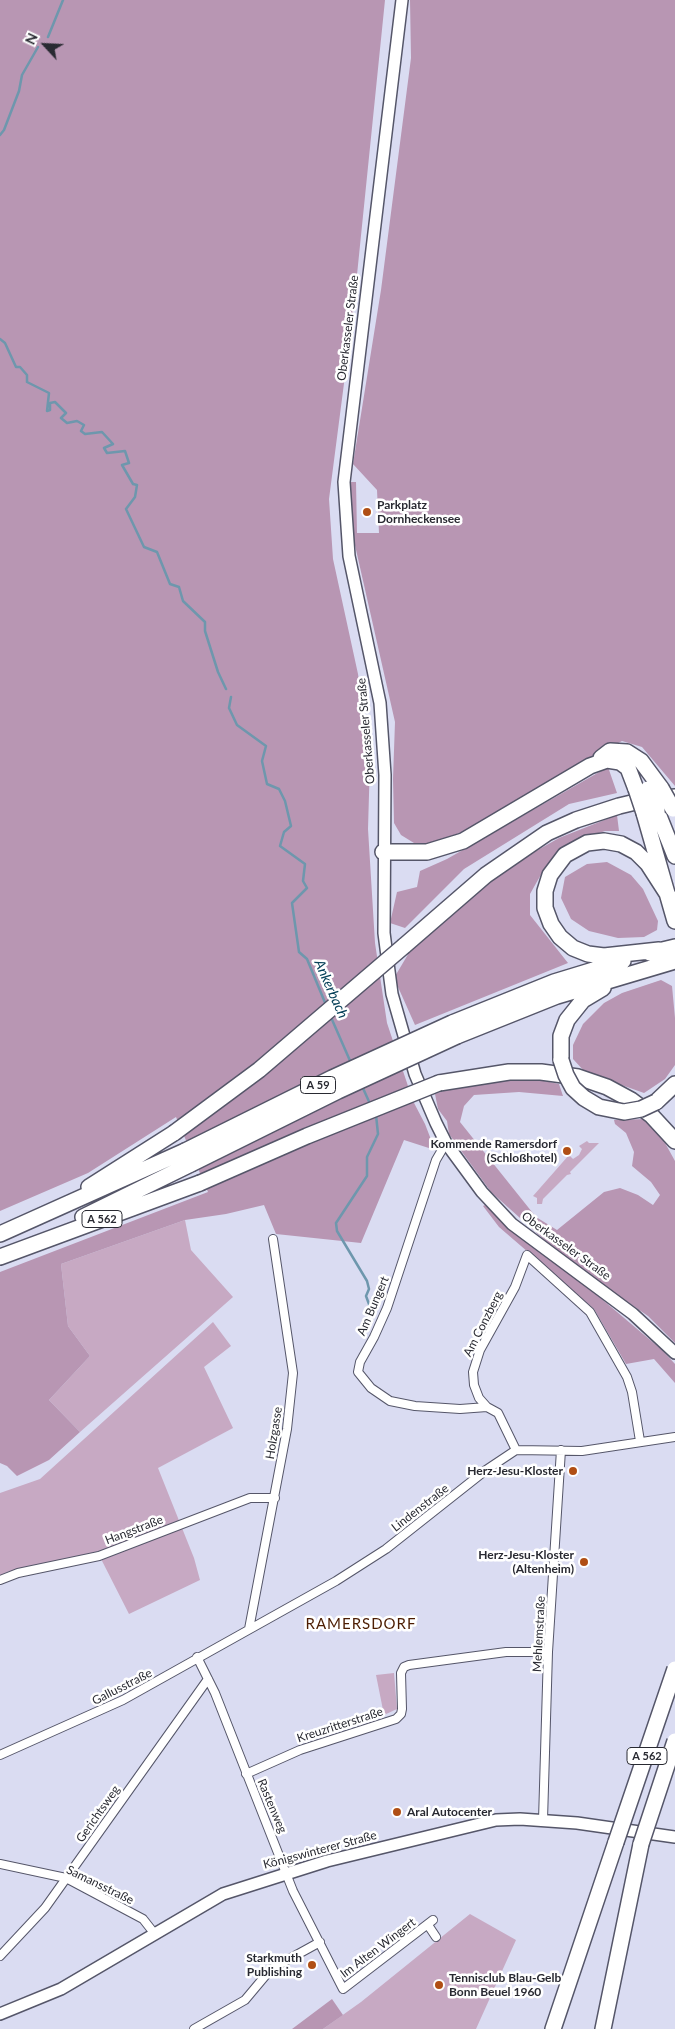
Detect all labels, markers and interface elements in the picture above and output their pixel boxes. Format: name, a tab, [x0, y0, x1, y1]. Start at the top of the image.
north arrow	[20, 20, 70, 70]
text: N	[21, 30, 41, 47]
street label: Oberkasseler Straße	[334, 274, 362, 382]
place label: Parkplatz Dornheckensee	[377, 498, 461, 526]
marker: Parkplatz Dornheckensee	[361, 506, 373, 518]
street label: Oberkasseler Straße	[354, 677, 378, 785]
water label: Ankerbach	[311, 957, 351, 1021]
road number: A 59	[300, 1076, 336, 1094]
place label: Kommende Ramersdorf (Schloßhotel)	[431, 1137, 557, 1165]
marker: Kommende Ramersdorf (Schloßhotel)	[561, 1145, 573, 1157]
street label: Oberkasseler Straße	[519, 1209, 613, 1283]
road number: A 562	[82, 1210, 122, 1228]
street label: Am Bungert	[354, 1274, 392, 1338]
street label: Am Conzberg	[460, 1289, 506, 1359]
street label: Holzgasse	[263, 1406, 285, 1460]
place label: Herz-Jesu-Kloster	[467, 1464, 563, 1478]
marker: Herz-Jesu-Kloster	[567, 1465, 579, 1477]
street label: Lindenstraße	[389, 1481, 451, 1535]
street label: Hangstraße	[103, 1512, 165, 1548]
place label: Herz-Jesu-Kloster (Altenheim)	[478, 1548, 574, 1576]
marker: Herz-Jesu-Kloster (Altenheim)	[578, 1556, 590, 1568]
street label: Mehlemstraße	[530, 1596, 548, 1672]
district label: RAMERSDORF	[304, 1615, 418, 1633]
street label: Gallusstraße	[90, 1666, 154, 1708]
street label: Kreuzritterstraße	[295, 1704, 385, 1746]
road number: A 562	[627, 1748, 667, 1764]
street label: Rastenweg	[254, 1777, 290, 1835]
street label: Gerichtsweg	[73, 1783, 123, 1845]
place label: Aral Autocenter	[407, 1805, 492, 1819]
marker: Aral Autocenter	[391, 1806, 403, 1818]
street label: Königswinterer Straße	[262, 1828, 378, 1872]
street label: Samansstraße	[64, 1862, 136, 1908]
street label: Im Alten Wingert	[337, 1915, 419, 1981]
place label: Starkmuth Publishing	[246, 1951, 302, 1979]
marker: Starkmuth Publishing	[306, 1959, 318, 1971]
place label: Tennisclub Blau-Gelb Bonn Beuel 1960	[449, 1971, 561, 1999]
marker: Tennisclub Blau-Gelb Bonn Beuel 1960	[433, 1979, 445, 1991]

